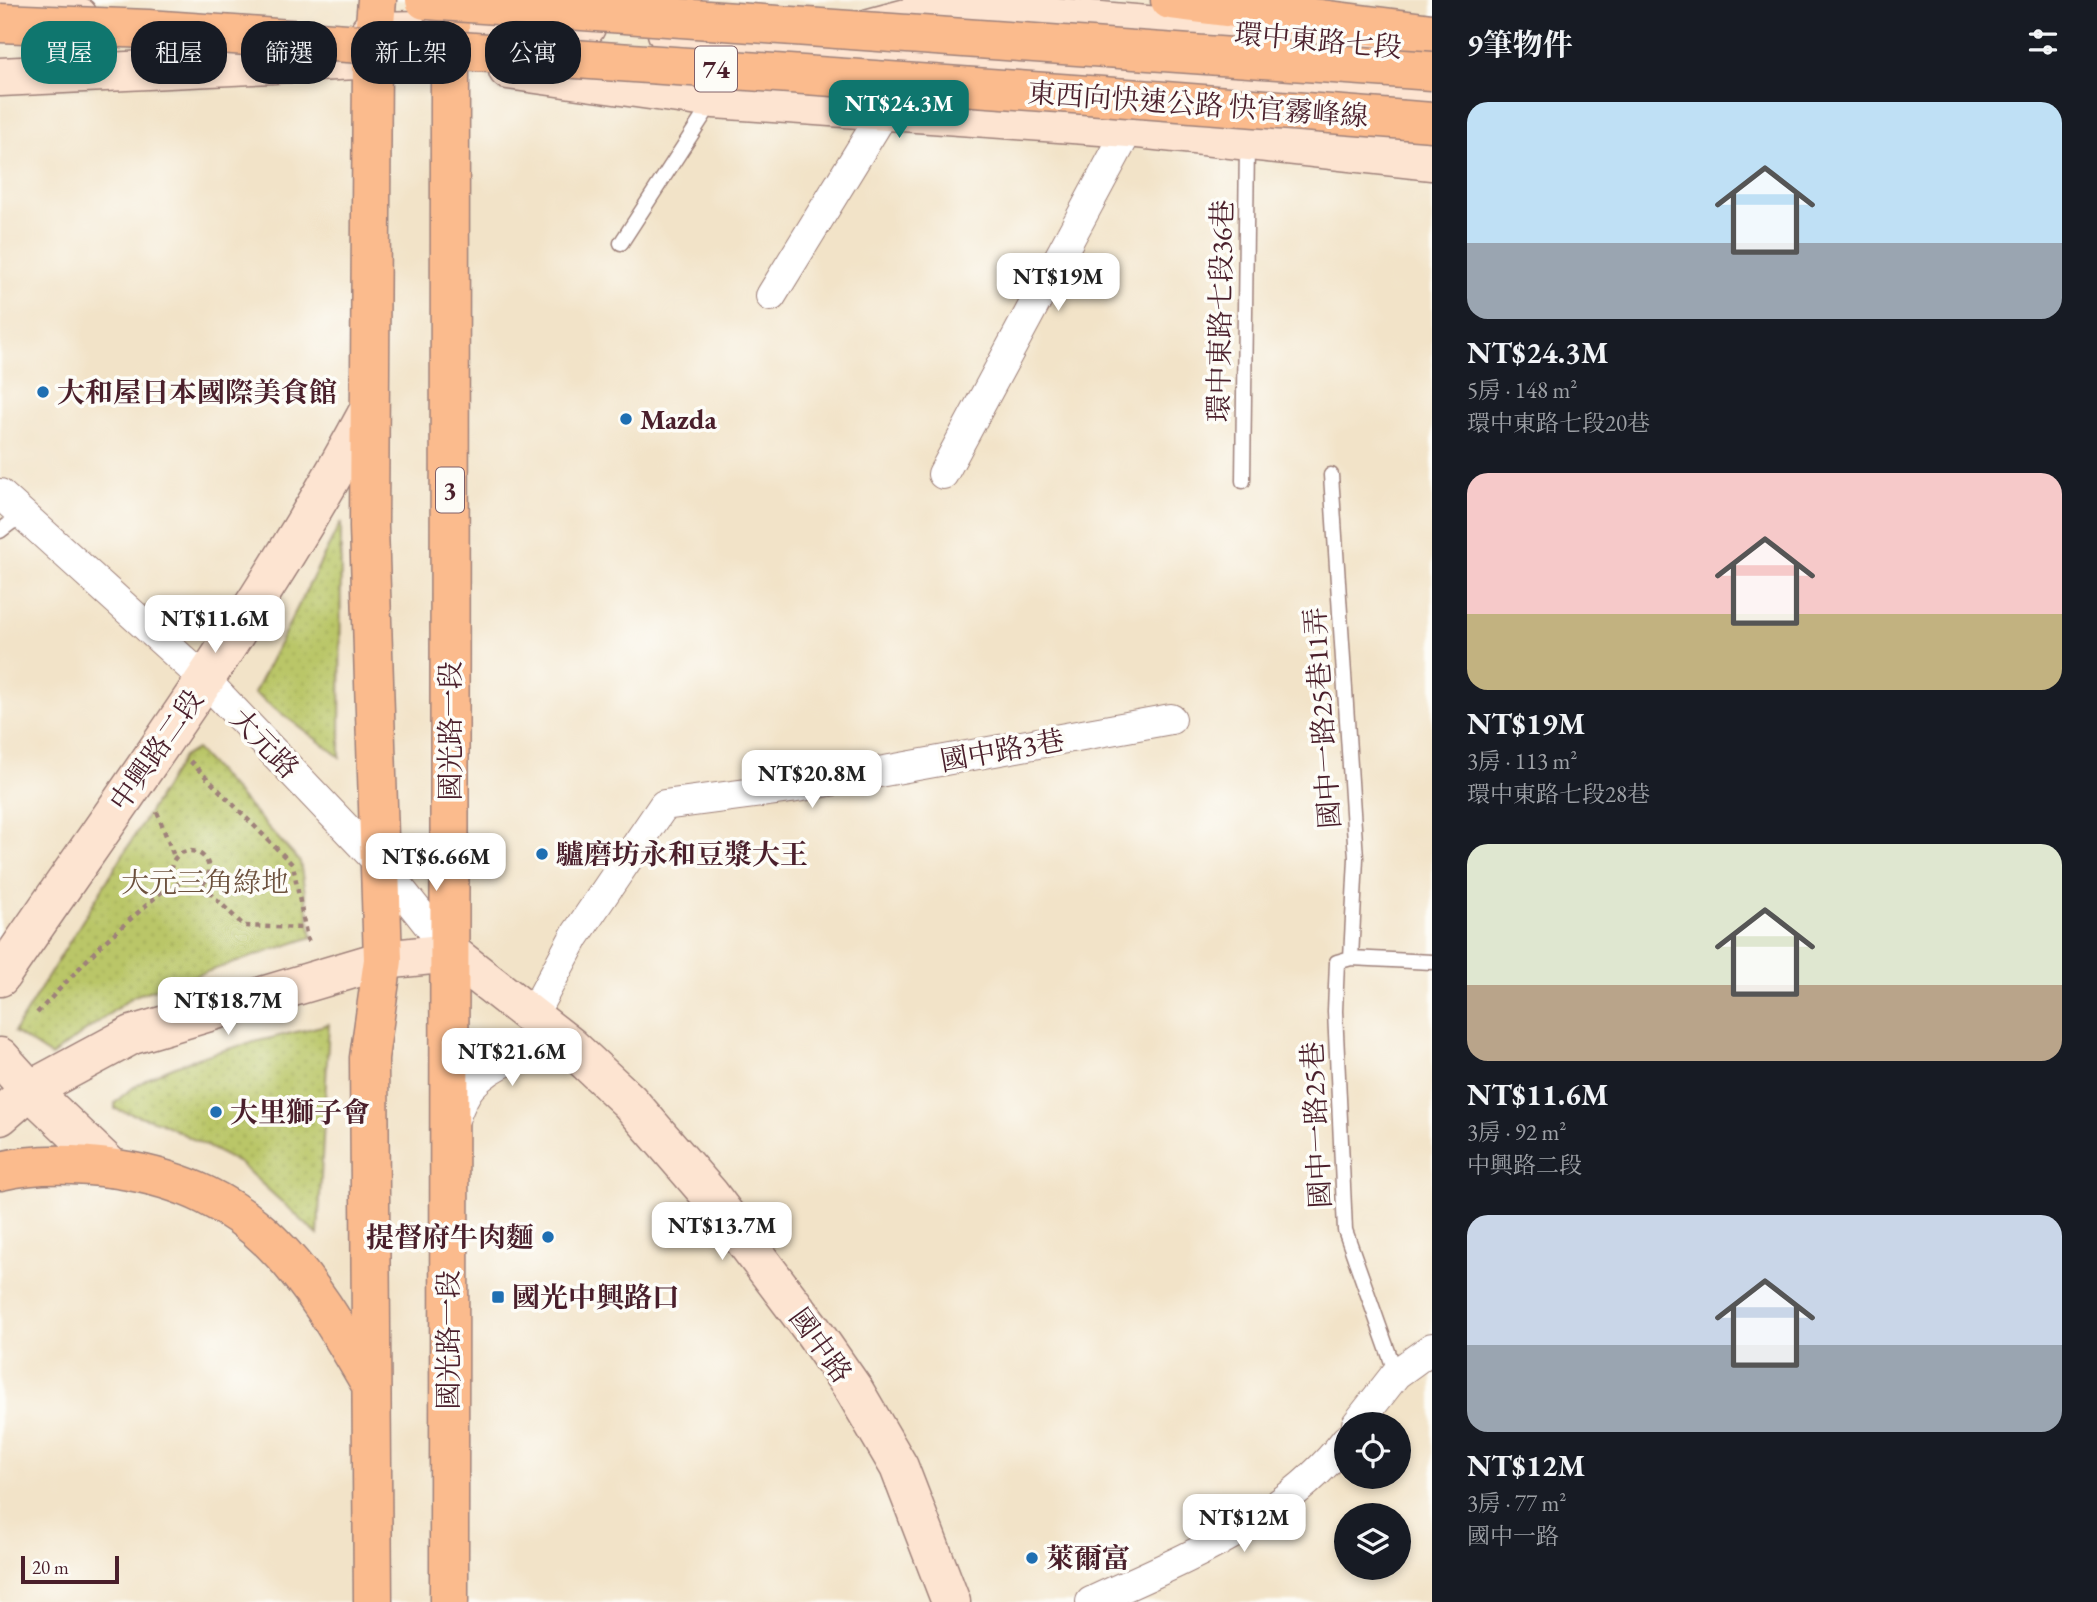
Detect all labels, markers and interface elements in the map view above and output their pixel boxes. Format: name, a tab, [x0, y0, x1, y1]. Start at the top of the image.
street label: 環中東路七段	[1233, 15, 1403, 65]
chip: 買屋	[21, 21, 117, 84]
chip: 租屋	[131, 21, 227, 84]
chip: 篩選	[241, 21, 337, 84]
chip: 新上架	[351, 21, 471, 84]
chip: 公寓	[485, 21, 581, 84]
icon: filters	[2024, 23, 2062, 61]
text: 9筆物件	[1467, 25, 1573, 64]
road number: 74	[695, 46, 737, 92]
street label: 東西向快速公路 快官霧峰線	[1026, 74, 1370, 134]
pin: NT$24.3M	[827, 80, 971, 140]
text: NT$24.3M	[845, 88, 953, 118]
icon: home	[1702, 147, 1828, 273]
street label: 環中東路七段36巷	[1200, 199, 1240, 423]
pin: NT$19M	[1001, 254, 1115, 313]
text: NT$19M	[1013, 261, 1103, 291]
text: NT$24.3M	[1467, 333, 1608, 372]
place label: 大和屋日本國際美食館	[57, 374, 337, 410]
text: 5房 · 148 m²	[1467, 375, 1577, 405]
marker: 大和屋日本國際美食館	[35, 384, 51, 400]
place label: Mazda	[640, 401, 718, 437]
text: 環中東路七段20巷	[1467, 408, 1650, 438]
marker: Mazda	[618, 411, 634, 427]
road number: 3	[436, 468, 464, 512]
icon: home	[1702, 518, 1828, 644]
pin: NT$11.6M	[143, 596, 287, 655]
text: NT$11.6M	[161, 603, 269, 633]
street label: 國中一路25巷11弄	[1296, 606, 1348, 830]
street label: 國光路一段	[432, 661, 468, 801]
street label: 中興路二段	[101, 682, 211, 818]
street label: 大元路	[223, 700, 307, 786]
text: NT$19M	[1467, 704, 1585, 743]
street label: 國中路3巷	[937, 721, 1067, 779]
text: 3房 · 113 m²	[1467, 746, 1577, 776]
pin: NT$20.8M	[740, 750, 884, 810]
text: NT$20.8M	[758, 758, 866, 788]
text: 環中東路七段28巷	[1467, 779, 1650, 809]
pin: NT$6.66M	[364, 834, 508, 893]
place label: 驢磨坊永和豆漿大王	[556, 836, 808, 872]
text: NT$6.66M	[382, 841, 490, 871]
marker: 驢磨坊永和豆漿大王	[534, 846, 550, 862]
park label: 大元三角綠地	[121, 864, 289, 900]
icon: home	[1702, 889, 1828, 1015]
pin: NT$18.7M	[156, 978, 300, 1037]
text: NT$18.7M	[174, 985, 282, 1015]
pin: NT$21.6M	[440, 1028, 584, 1088]
text: NT$21.6M	[458, 1036, 566, 1066]
street label: 國中一路25巷	[1294, 1041, 1338, 1209]
text: NT$11.6M	[1467, 1075, 1608, 1114]
place label: 大里獅子會	[230, 1094, 370, 1130]
marker: 大里獅子會	[208, 1104, 224, 1120]
text: 3房 · 92 m²	[1467, 1117, 1566, 1147]
text: 中興路二段	[1467, 1150, 1582, 1180]
pin: NT$13.7M	[650, 1202, 794, 1262]
text: NT$13.7M	[668, 1210, 776, 1240]
place label: 提督府牛肉麵	[366, 1219, 534, 1255]
marker: 提督府牛肉麵	[540, 1229, 556, 1245]
icon: home	[1702, 1260, 1828, 1386]
street label: 國光路一段	[430, 1270, 466, 1410]
place label: 國光中興路口	[512, 1279, 680, 1315]
marker: 國光中興路口	[490, 1289, 506, 1305]
street label: 國中路	[782, 1300, 860, 1390]
map controls	[1334, 1412, 1411, 1580]
button: locate	[1334, 1412, 1411, 1489]
text: NT$12M	[1467, 1446, 1585, 1485]
text: 3房 · 77 m²	[1467, 1488, 1566, 1518]
pin: NT$12M	[1187, 1494, 1301, 1554]
text: NT$12M	[1199, 1502, 1289, 1532]
button: layers	[1334, 1503, 1411, 1580]
text: 國中一路	[1467, 1521, 1559, 1551]
place label: 萊爾富	[1046, 1540, 1130, 1576]
marker: 萊爾富	[1024, 1550, 1040, 1566]
scale bar	[21, 1553, 119, 1585]
text: 20 m	[32, 1555, 69, 1580]

